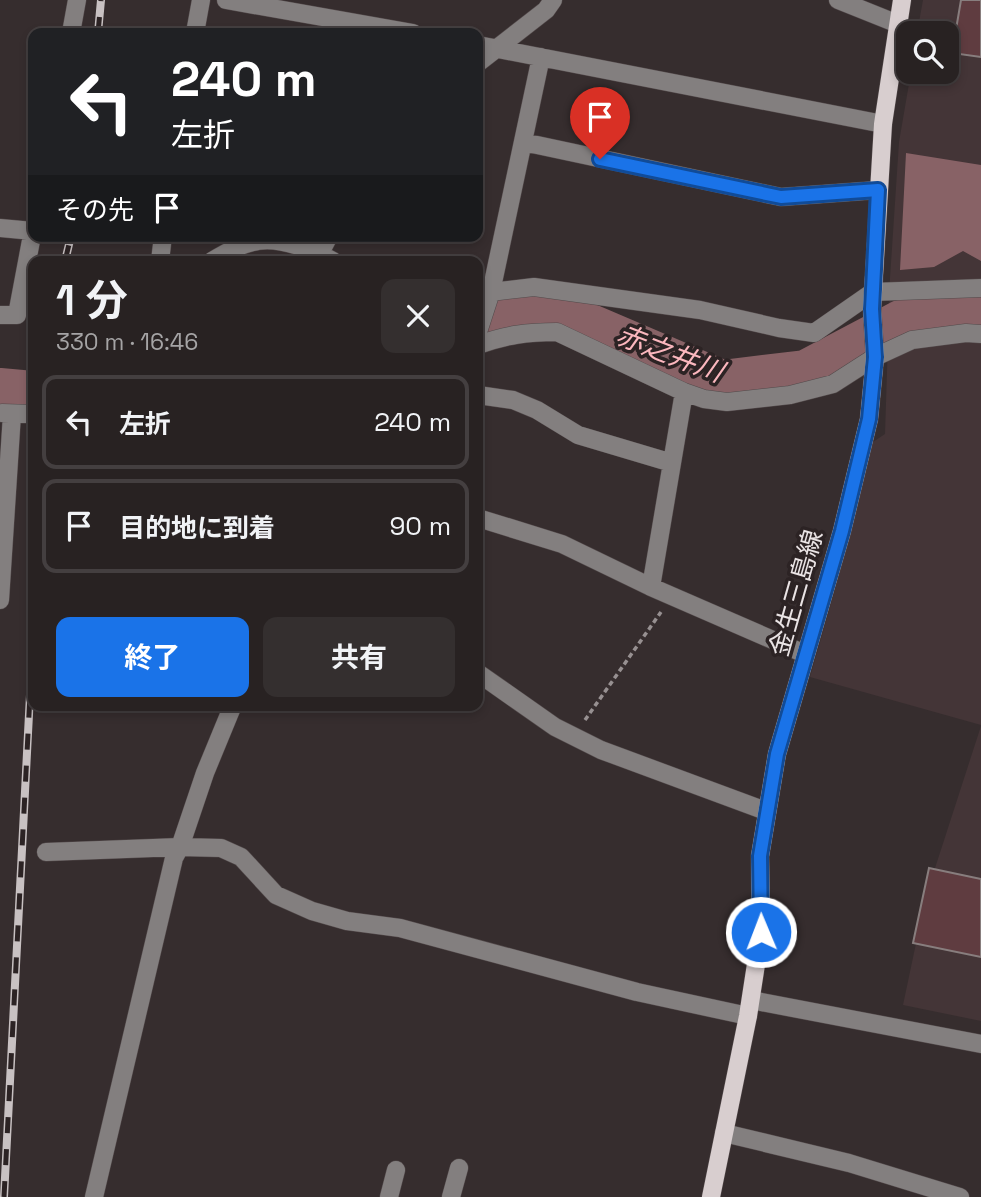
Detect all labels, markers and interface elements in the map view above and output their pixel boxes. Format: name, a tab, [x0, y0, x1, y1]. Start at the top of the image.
map controls	[896, 21, 959, 84]
button: search	[896, 21, 959, 84]
text: 240 m	[171, 48, 317, 110]
icon: left	[56, 56, 147, 147]
pin	[570, 87, 630, 159]
icon: arrive	[581, 98, 619, 136]
text: 左折	[171, 115, 235, 155]
icon: arrive	[148, 189, 186, 227]
text: その先	[56, 193, 134, 227]
text: 1 分	[56, 274, 128, 327]
button: close	[381, 279, 455, 353]
water label: 赤之井川	[611, 316, 732, 391]
text: 330 m · 16:46	[56, 327, 198, 357]
icon: left	[60, 403, 98, 441]
text: 240 m	[374, 405, 451, 439]
text: 左折	[119, 407, 171, 441]
icon: arrive	[60, 507, 98, 545]
text: 90 m	[389, 509, 451, 543]
text: 目的地に到着	[119, 511, 275, 545]
street label: 金生三島線	[762, 526, 830, 660]
button: 終了	[56, 617, 249, 697]
button: 共有	[263, 617, 455, 697]
position arrow	[724, 895, 798, 969]

